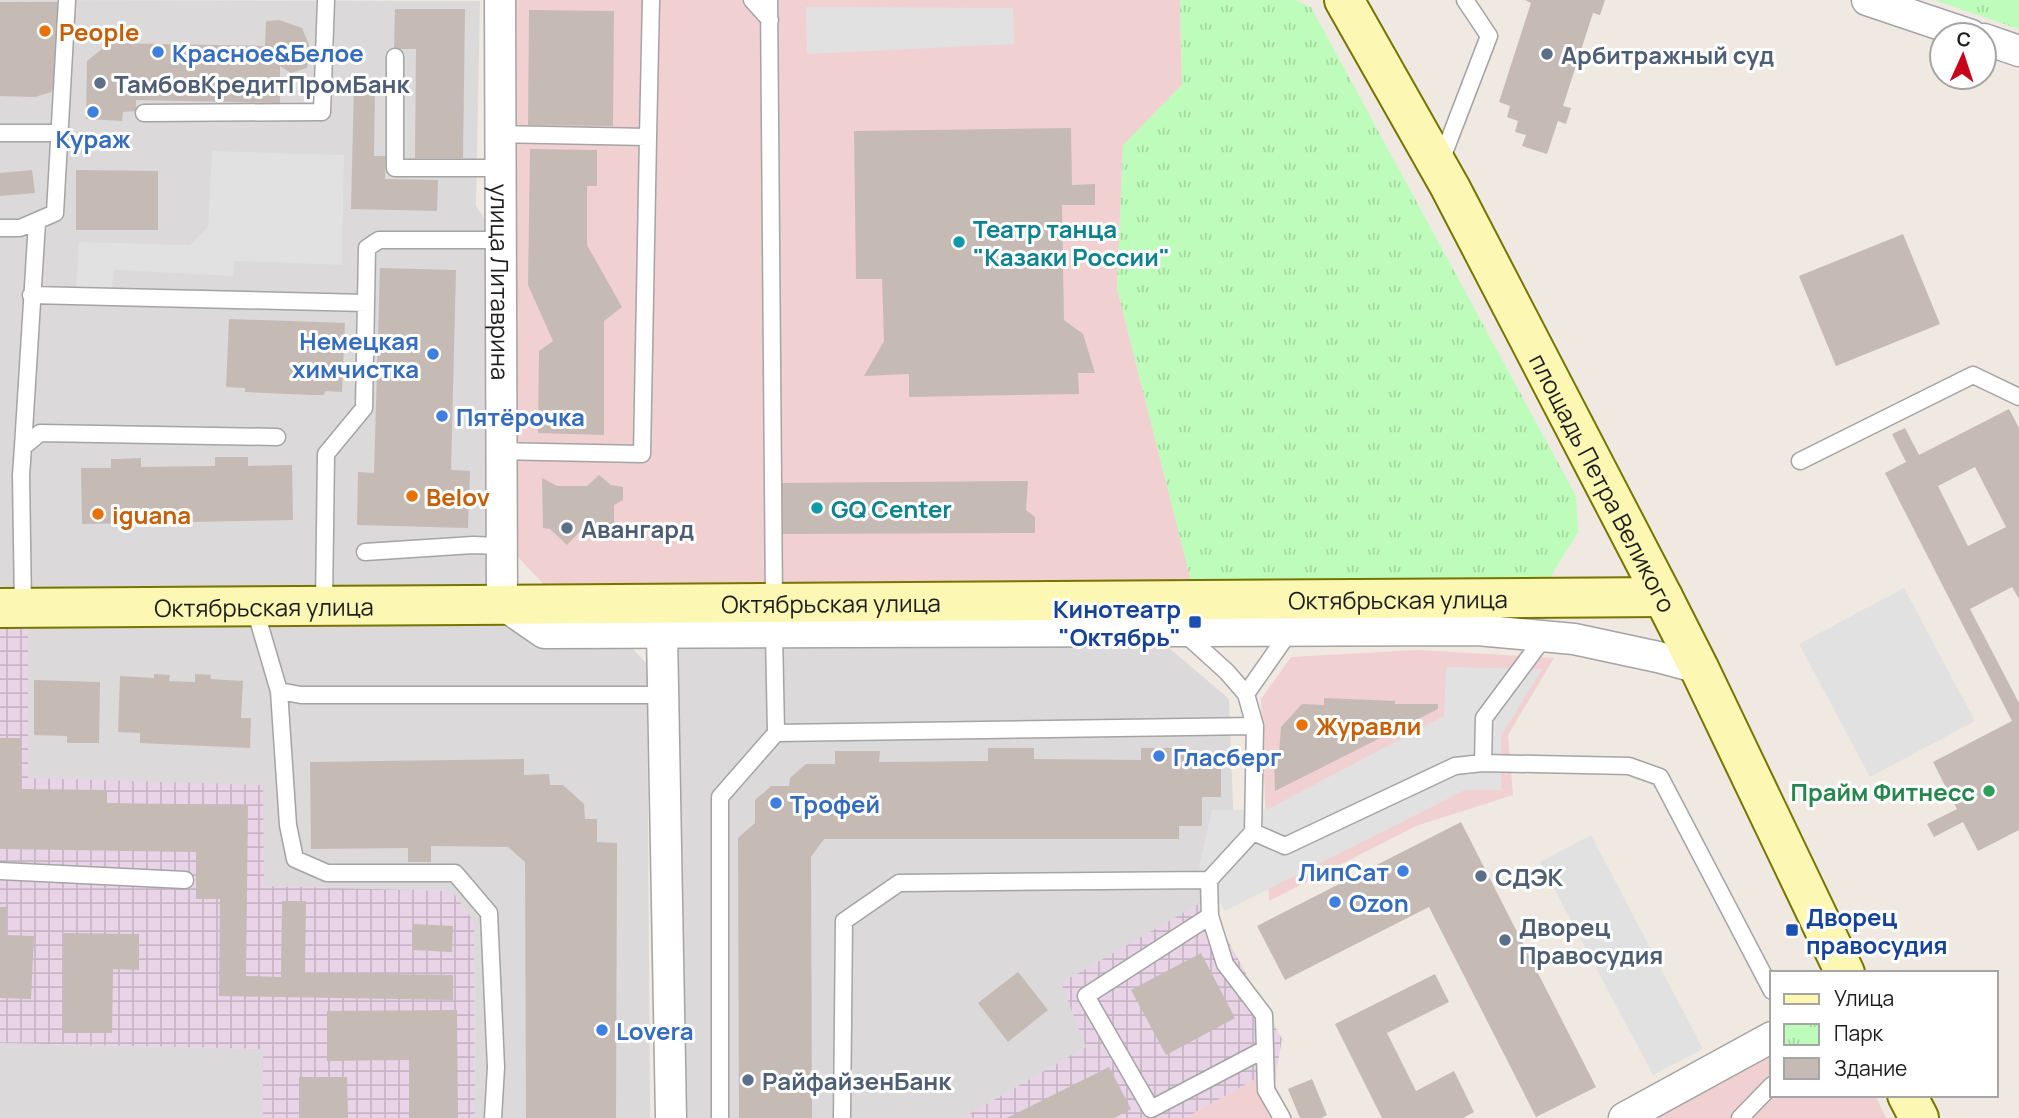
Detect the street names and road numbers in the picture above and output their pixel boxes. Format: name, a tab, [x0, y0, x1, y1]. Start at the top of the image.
street label: улица Литаврина	[484, 184, 518, 380]
street label: площадь Петра Великого	[1523, 347, 1684, 618]
street label: Октябрьская улица	[1288, 582, 1508, 616]
street label: Октябрьская улица	[721, 585, 941, 620]
street label: Октябрьская улица	[154, 589, 374, 623]

